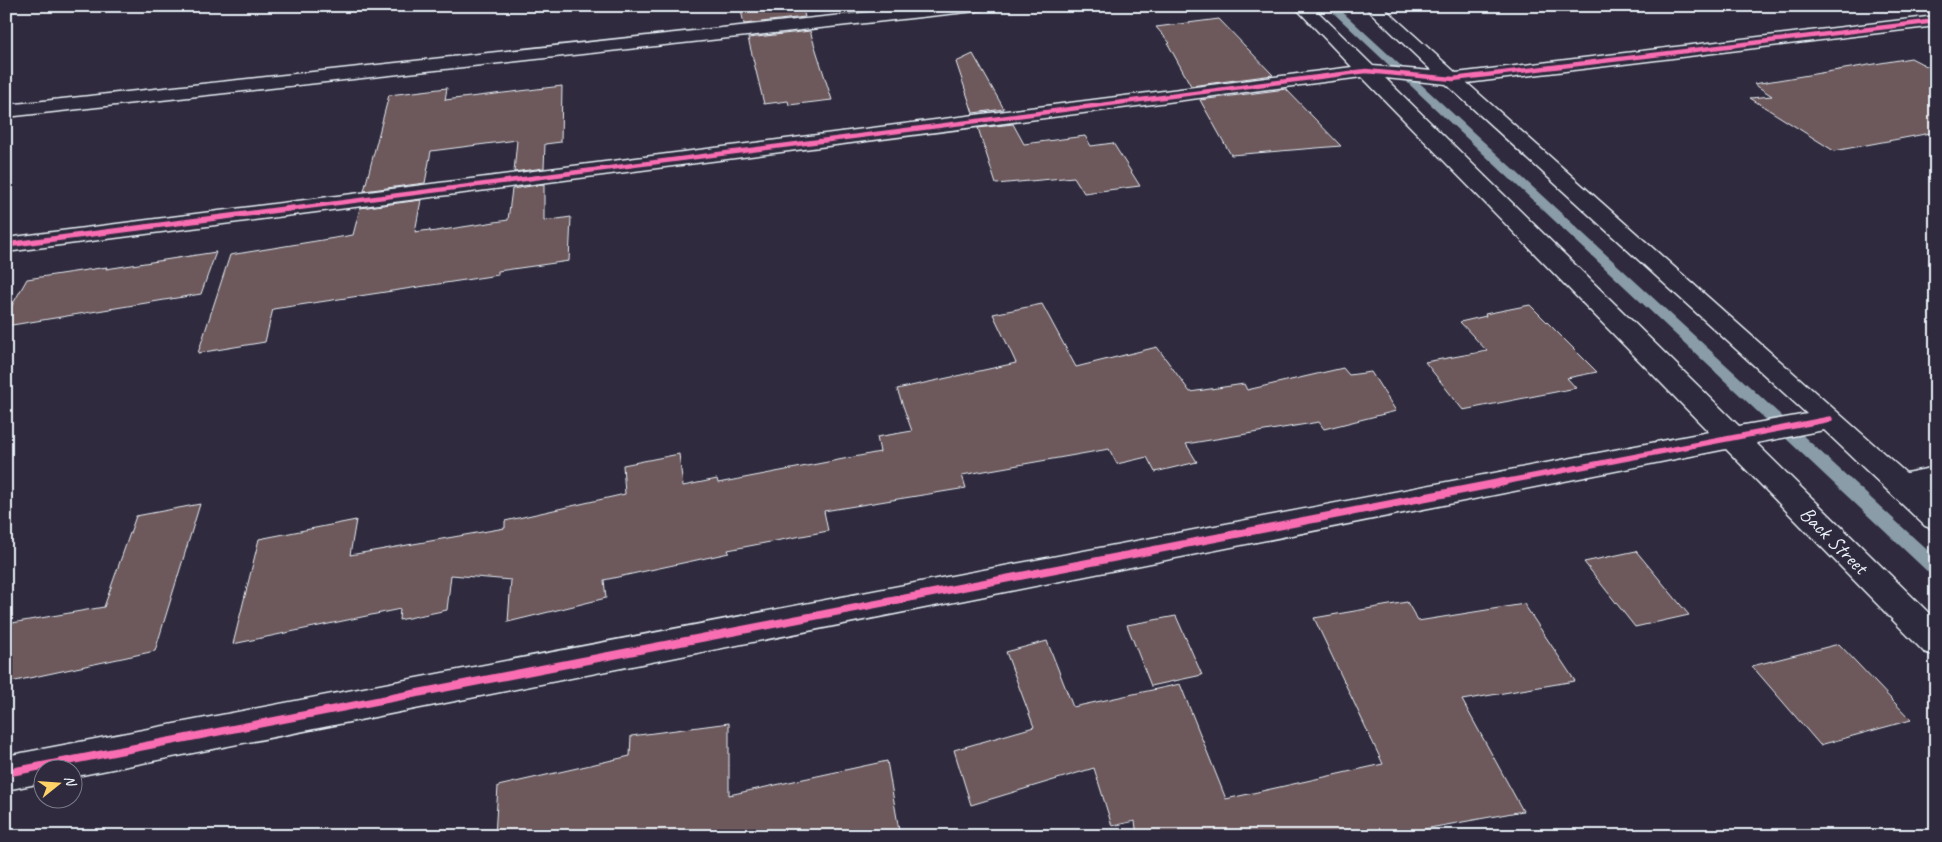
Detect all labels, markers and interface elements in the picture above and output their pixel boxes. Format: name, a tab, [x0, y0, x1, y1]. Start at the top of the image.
street label: Back Street	[1795, 501, 1875, 581]
north arrow	[32, 760, 82, 810]
text: N	[61, 774, 80, 789]

